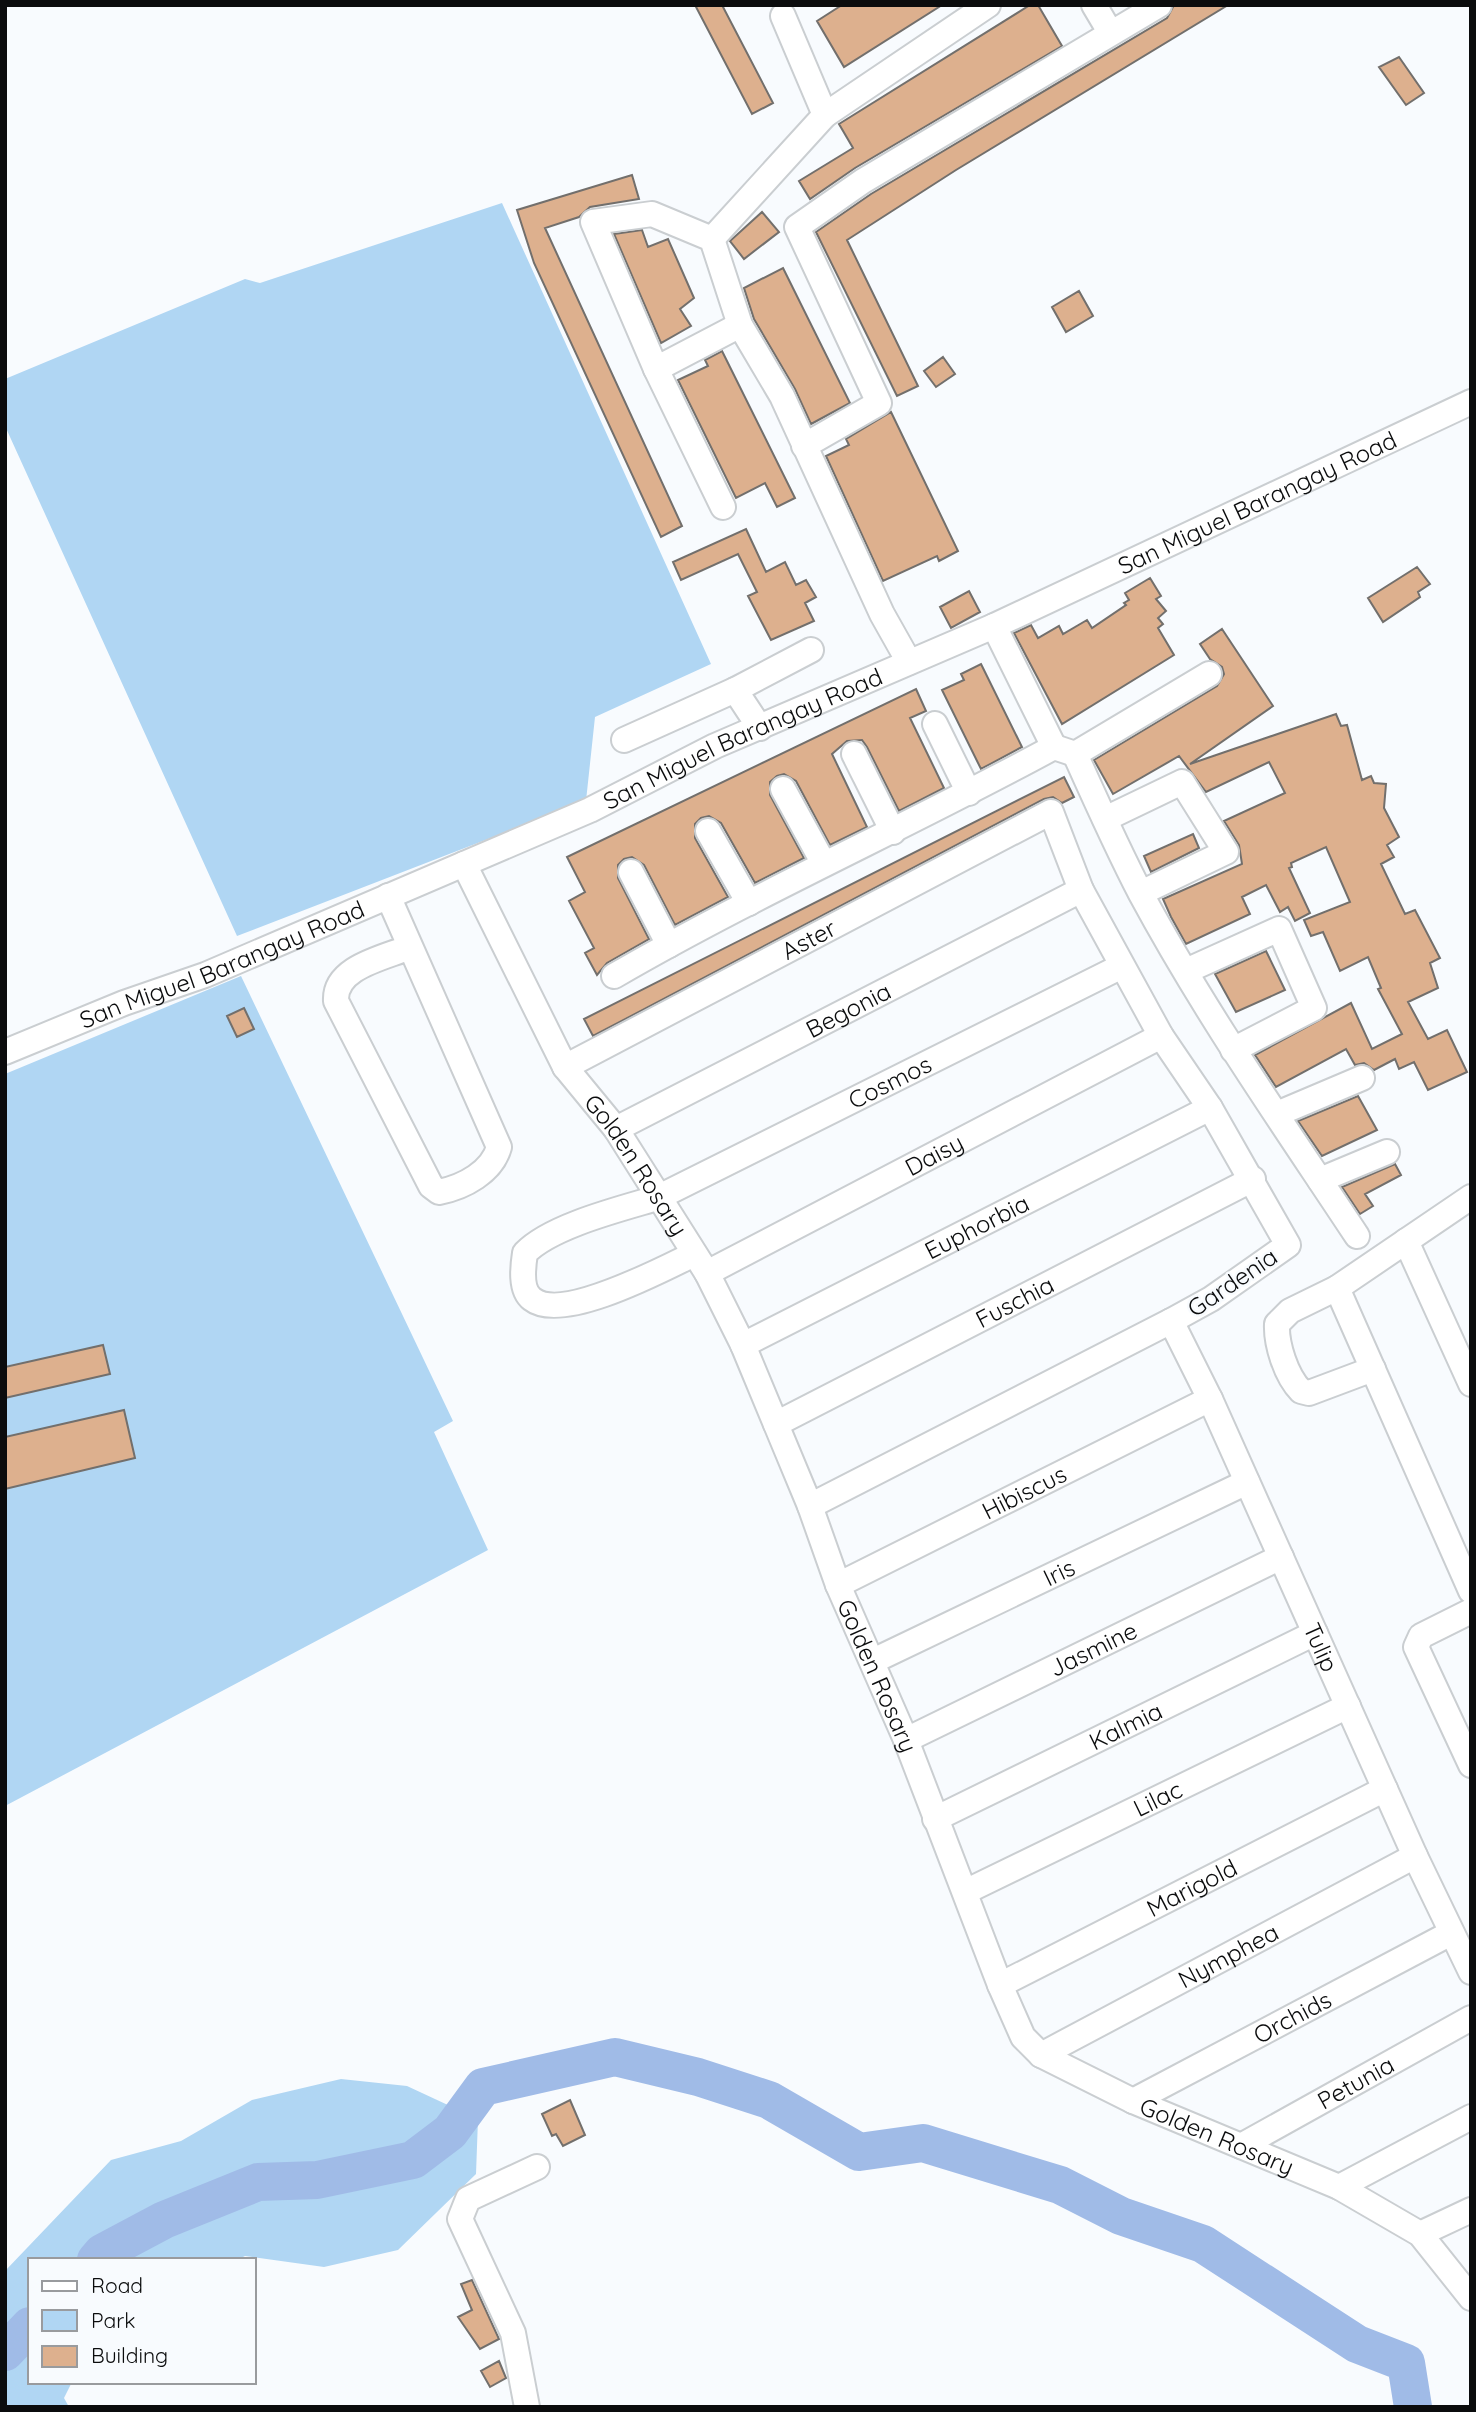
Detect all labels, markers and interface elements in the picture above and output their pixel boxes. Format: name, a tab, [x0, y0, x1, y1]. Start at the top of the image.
street label: San Miguel Barangay Road	[1113, 424, 1401, 581]
street label: San Miguel Barangay Road	[598, 661, 887, 816]
street label: San Miguel Barangay Road	[75, 894, 369, 1035]
street label: Aster	[776, 913, 841, 966]
street label: Begonia	[801, 975, 896, 1044]
street label: Cosmos	[843, 1049, 936, 1115]
street label: Golden Rosary	[578, 1088, 694, 1241]
street label: Daisy	[900, 1127, 968, 1182]
street label: Euphorbia	[919, 1187, 1034, 1265]
street label: Gardenia	[1181, 1241, 1283, 1323]
street label: Fuschia	[970, 1269, 1059, 1334]
street label: Hibiscus	[977, 1458, 1071, 1526]
street label: Iris	[1038, 1552, 1080, 1592]
street label: Golden Rosary	[831, 1594, 924, 1756]
street label: Jasmine	[1044, 1615, 1142, 1683]
street label: Tulip	[1297, 1618, 1345, 1676]
street label: Kalmia	[1084, 1695, 1167, 1756]
street label: Lilac	[1128, 1774, 1187, 1823]
street label: Marigold	[1141, 1852, 1242, 1923]
street label: Nymphea	[1173, 1916, 1283, 1994]
street label: Orchids	[1248, 1984, 1336, 2050]
street label: Petunia	[1312, 2049, 1399, 2116]
street label: Golden Rosary	[1135, 2091, 1299, 2182]
legend	[28, 2258, 256, 2384]
text: Road	[91, 2272, 143, 2298]
text: Park	[91, 2307, 135, 2333]
text: Building	[91, 2342, 168, 2368]

